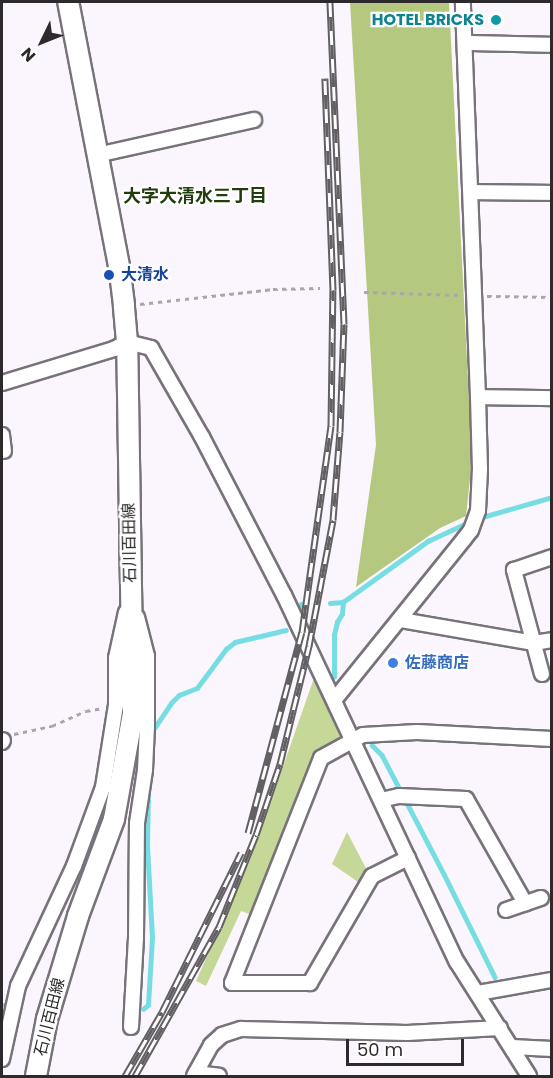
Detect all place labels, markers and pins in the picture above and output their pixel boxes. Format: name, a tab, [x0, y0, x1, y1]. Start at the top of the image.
place label: HOTEL BRICKS	[372, 10, 484, 30]
marker: HOTEL BRICKS	[489, 13, 503, 27]
place label: 大清水	[121, 265, 169, 285]
marker: 大清水	[102, 268, 116, 282]
place label: 佐藤商店	[405, 653, 469, 673]
marker: 佐藤商店	[386, 656, 400, 670]

